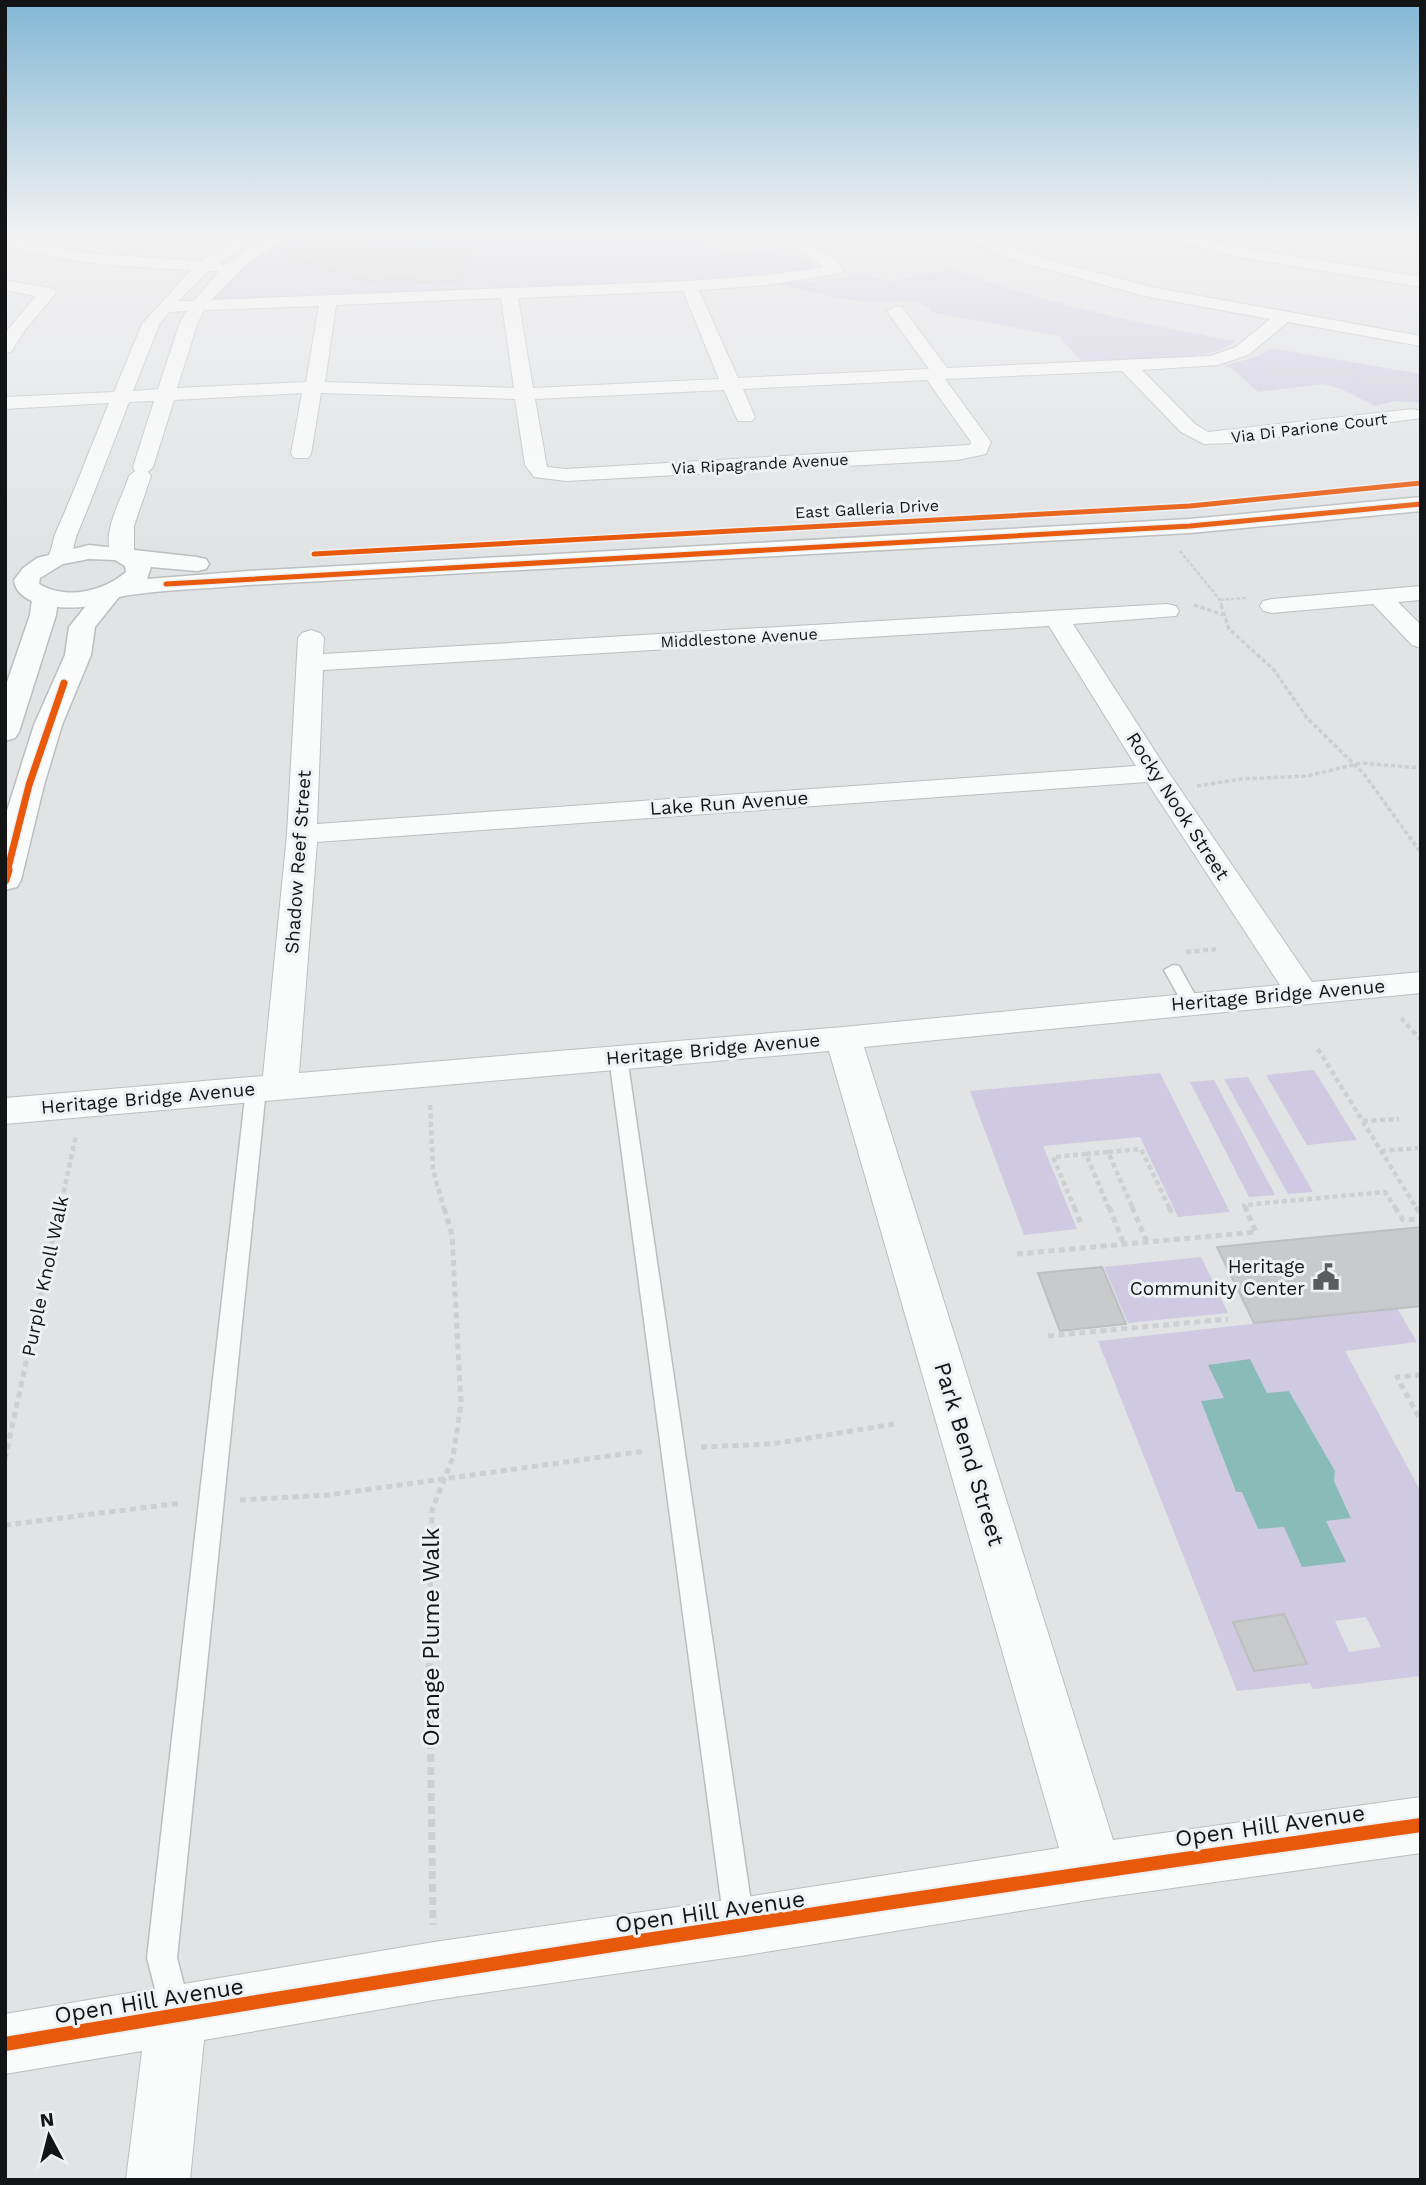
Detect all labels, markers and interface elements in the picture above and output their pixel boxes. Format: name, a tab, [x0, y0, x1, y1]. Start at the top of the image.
street label: Via Di Parione Court	[1230, 409, 1388, 447]
street label: Via Ripagrande Avenue	[671, 450, 849, 478]
street label: East Galleria Drive	[794, 496, 940, 522]
street label: Middlestone Avenue	[660, 624, 818, 652]
street label: Rocky Nook Street	[1122, 728, 1234, 884]
street label: Shadow Reef Street	[280, 769, 316, 955]
street label: Lake Run Avenue	[649, 786, 809, 820]
street label: Heritage Bridge Avenue	[1170, 974, 1386, 1016]
street label: Heritage Bridge Avenue	[605, 1028, 821, 1070]
street label: Heritage Bridge Avenue	[40, 1077, 256, 1119]
street label: Purple Knoll Walk	[17, 1193, 73, 1358]
place label: Heritage Community Center	[1130, 1255, 1305, 1300]
public building icon: Heritage Community Center	[1311, 1262, 1341, 1292]
street label: Park Bend Street	[928, 1359, 1010, 1550]
street label: Orange Plume Walk	[418, 1528, 445, 1746]
street label: Open Hill Avenue	[1173, 1799, 1367, 1853]
street label: Open Hill Avenue	[613, 1885, 807, 1939]
street label: Open Hill Avenue	[52, 1973, 246, 2029]
north arrow	[14, 2101, 84, 2171]
text: N	[39, 2107, 55, 2132]

